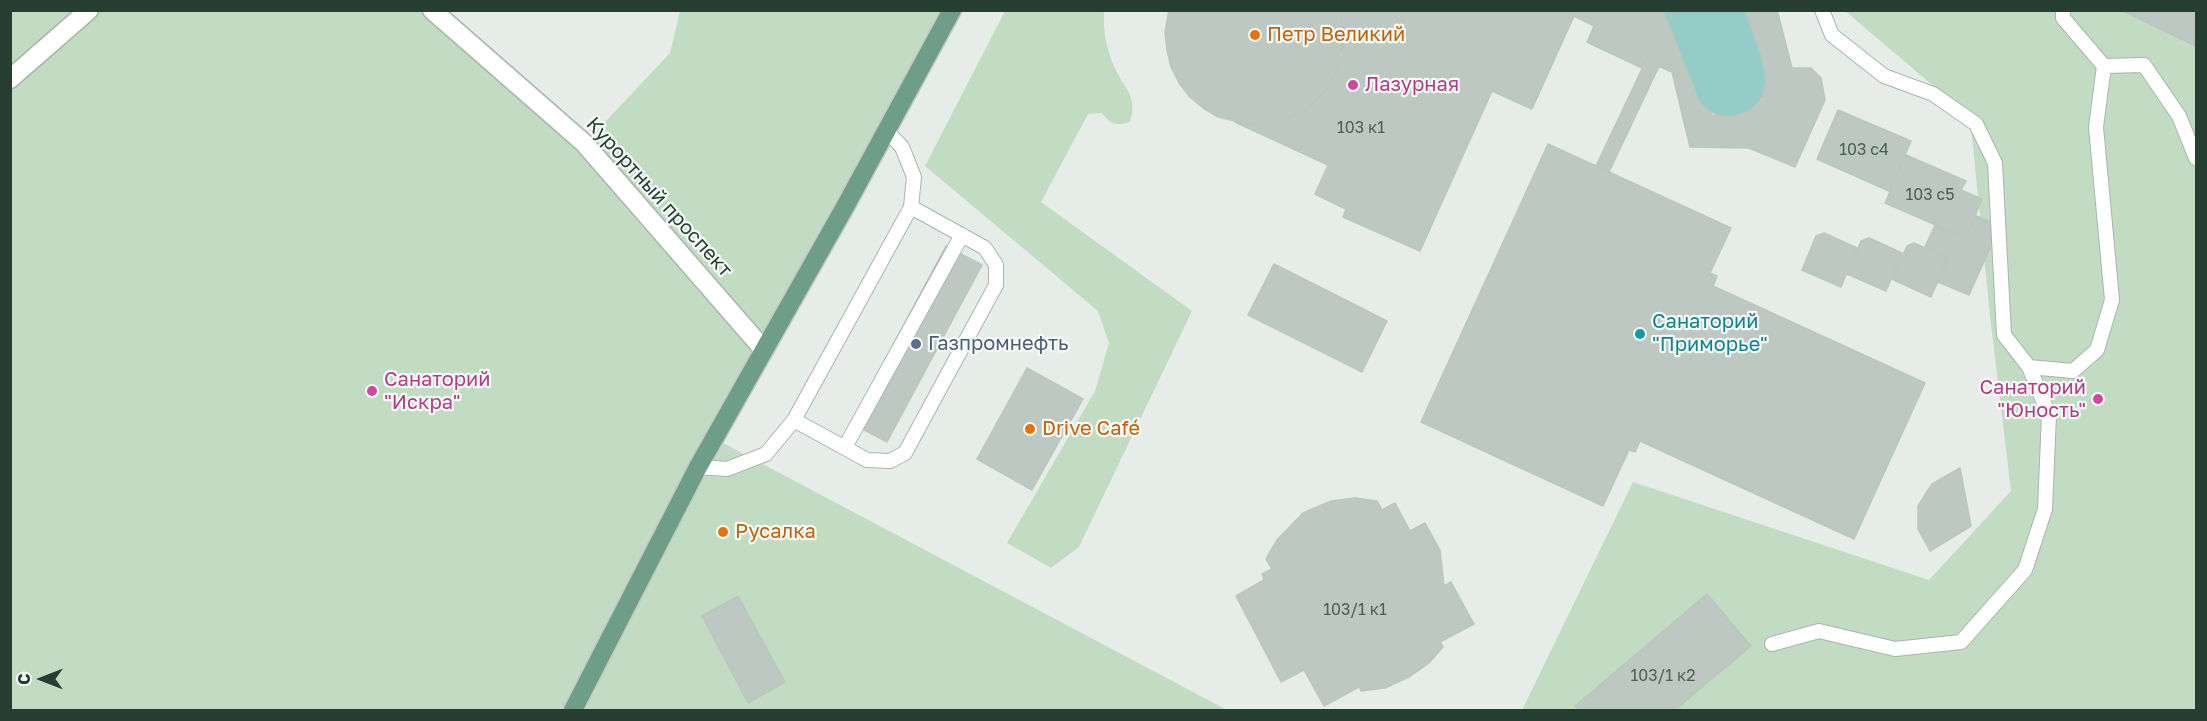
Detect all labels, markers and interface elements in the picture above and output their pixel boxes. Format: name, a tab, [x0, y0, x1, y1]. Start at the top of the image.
place label: Петр Великий	[1267, 23, 1405, 47]
marker: Петр Великий	[1248, 28, 1262, 42]
place label: Лазурная	[1365, 73, 1459, 97]
marker: Лазурная	[1346, 78, 1360, 92]
street label: Курортный проспект	[581, 112, 737, 282]
house number: 103 к1	[1337, 118, 1385, 138]
house number: 103 с4	[1839, 140, 1889, 160]
house number: 103 с5	[1905, 185, 1955, 205]
place label: Санаторий "Приморье"	[1652, 310, 1768, 357]
marker: Санаторий "Приморье"	[1633, 327, 1647, 341]
place label: Газпромнефть	[928, 332, 1068, 356]
marker: Газпромнефть	[909, 337, 923, 351]
place label: Санаторий "Искра"	[384, 368, 490, 415]
place label: Санаторий "Юность"	[1980, 376, 2086, 423]
marker: Санаторий "Искра"	[365, 384, 379, 398]
marker: Санаторий "Юность"	[2091, 392, 2105, 406]
place label: Drive Café	[1042, 417, 1140, 441]
marker: Drive Café	[1023, 422, 1037, 436]
place label: Русалка	[735, 520, 816, 544]
marker: Русалка	[716, 525, 730, 539]
house number: 103/1 к1	[1323, 600, 1387, 620]
north arrow	[12, 649, 72, 709]
house number: 103/1 к2	[1631, 666, 1695, 686]
text: С	[14, 673, 34, 685]

